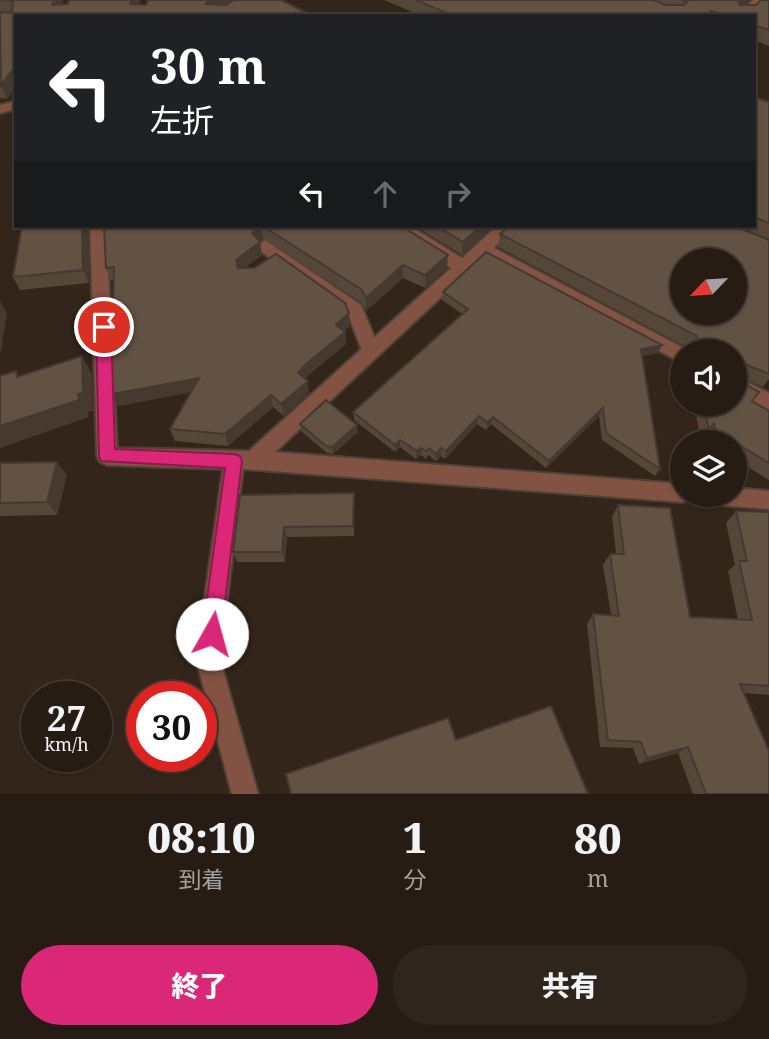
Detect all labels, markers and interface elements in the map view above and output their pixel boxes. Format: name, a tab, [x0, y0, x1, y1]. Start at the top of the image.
text: 30 m	[150, 32, 266, 98]
icon: left	[35, 42, 126, 133]
text: 左折	[150, 98, 214, 141]
icon: left	[293, 175, 331, 213]
icon: ahead	[366, 175, 404, 213]
icon: right	[439, 175, 477, 213]
north arrow	[670, 248, 747, 326]
map controls	[670, 248, 747, 507]
pin	[74, 297, 134, 357]
icon: arrive	[85, 308, 123, 346]
button: sound	[670, 339, 747, 416]
button: layers	[670, 430, 747, 507]
position arrow	[175, 597, 249, 671]
speed limit sign: 30	[126, 681, 217, 772]
text: 27	[47, 694, 86, 741]
text: km/h	[44, 732, 89, 756]
text: 08:10	[147, 808, 256, 865]
text: 1	[403, 808, 427, 865]
text: 80	[574, 809, 622, 866]
text: m	[587, 862, 609, 894]
text: 到着	[178, 863, 224, 895]
text: 分	[403, 863, 426, 895]
button: 終了	[21, 945, 378, 1025]
button: 共有	[392, 945, 748, 1025]

